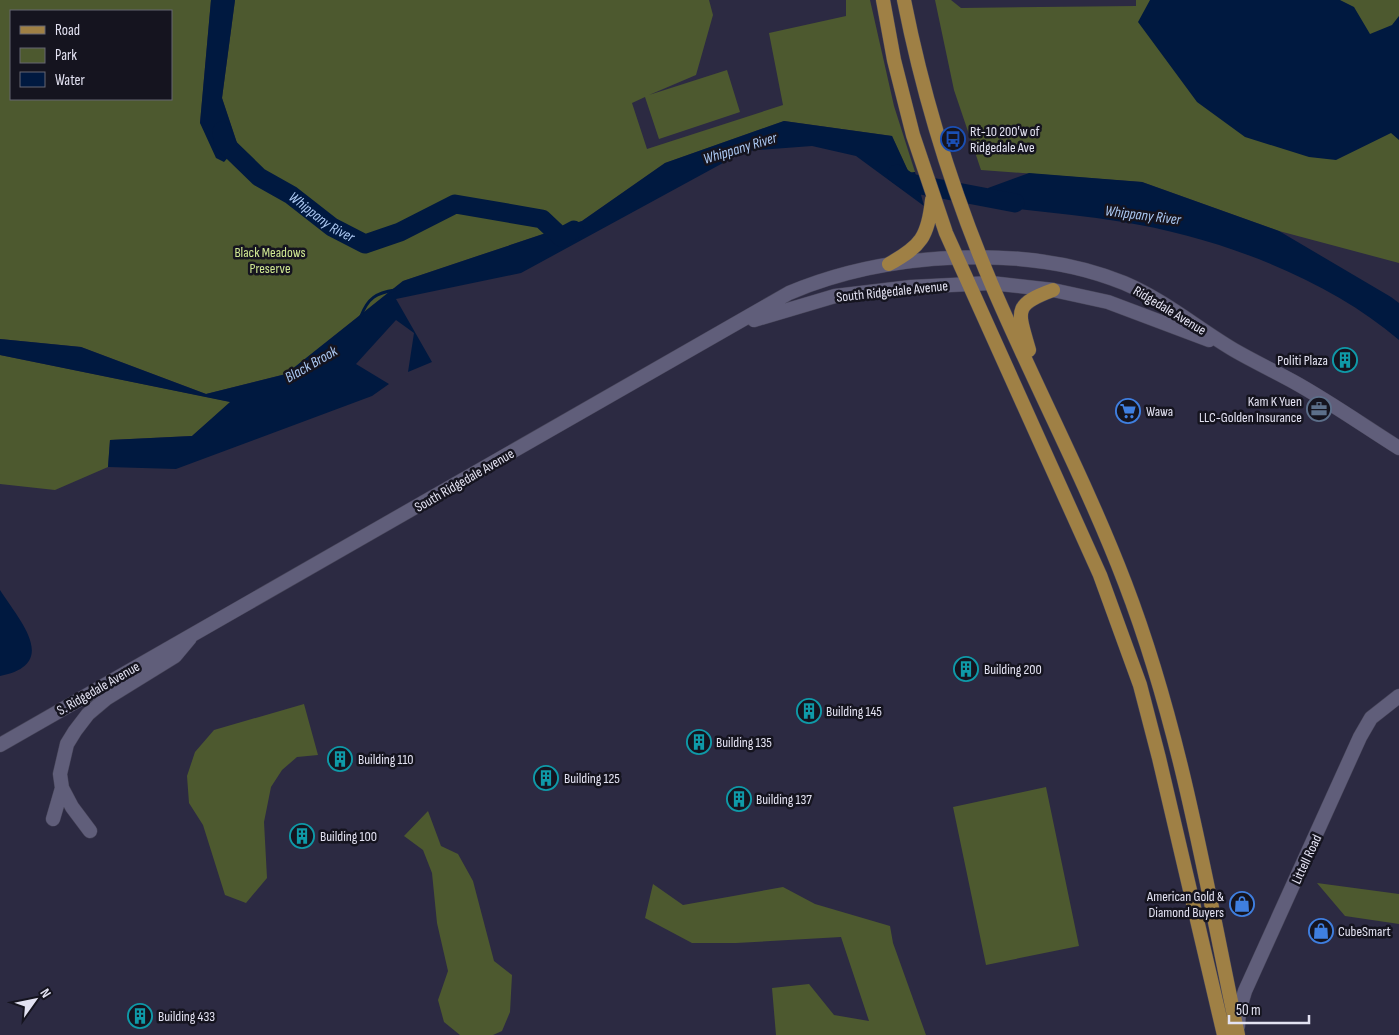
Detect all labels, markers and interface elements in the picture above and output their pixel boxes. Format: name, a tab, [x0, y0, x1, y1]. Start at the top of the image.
legend	[10, 10, 172, 100]
text: Road	[55, 21, 80, 40]
text: Park	[55, 46, 77, 65]
text: Water	[55, 71, 86, 90]
place label: Rt-10 200'w of Ridgedale Ave	[970, 123, 1041, 156]
bus stop icon: Rt-10 200'w of Ridgedale Ave	[940, 126, 966, 152]
water label: Whippany River	[701, 128, 780, 169]
water label: Whippany River	[285, 188, 358, 247]
water label: Whippany River	[1104, 201, 1183, 230]
park label: Black Meadows Preserve	[234, 244, 306, 277]
street label: South Ridgedale Avenue	[835, 277, 949, 306]
street label: Ridgedale Avenue	[1130, 282, 1209, 339]
water label: Black Brook	[282, 342, 341, 387]
building icon: Politi Plaza	[1332, 347, 1358, 373]
place label: Politi Plaza	[1277, 352, 1328, 369]
place label: Kam K Yuen LLC-Golden Insurance	[1199, 393, 1302, 426]
office icon: Kam K Yuen LLC-Golden Insurance	[1306, 396, 1332, 422]
supermarket icon: Wawa	[1115, 398, 1141, 424]
place label: Wawa	[1146, 403, 1173, 420]
street label: South Ridgedale Avenue	[411, 445, 517, 516]
building icon: Building 200	[953, 656, 979, 682]
street label: S. Ridgedale Avenue	[54, 658, 143, 719]
place label: Building 200	[984, 661, 1042, 678]
building icon: Building 145	[796, 698, 822, 724]
place label: Building 145	[826, 703, 882, 720]
building icon: Building 135	[686, 729, 712, 755]
place label: Building 135	[716, 734, 772, 751]
building icon: Building 110	[327, 746, 353, 772]
place label: Building 110	[358, 751, 414, 768]
building icon: Building 125	[533, 765, 559, 791]
place label: Building 125	[564, 770, 620, 787]
building icon: Building 137	[726, 786, 752, 812]
place label: Building 137	[756, 791, 812, 808]
building icon: Building 100	[289, 823, 315, 849]
place label: Building 100	[320, 828, 377, 845]
street label: Littell Road	[1288, 832, 1325, 887]
place label: American Gold & Diamond Buyers	[1146, 888, 1224, 921]
shop icon: American Gold & Diamond Buyers	[1229, 891, 1255, 917]
shop icon: CubeSmart	[1308, 918, 1334, 944]
place label: CubeSmart	[1338, 923, 1391, 940]
north arrow	[10, 975, 60, 1025]
text: N	[36, 985, 55, 1001]
scale bar	[1229, 992, 1309, 1024]
text: 50 m	[1236, 1001, 1261, 1020]
building icon: Building 433	[127, 1003, 153, 1029]
place label: Building 433	[158, 1008, 215, 1025]

